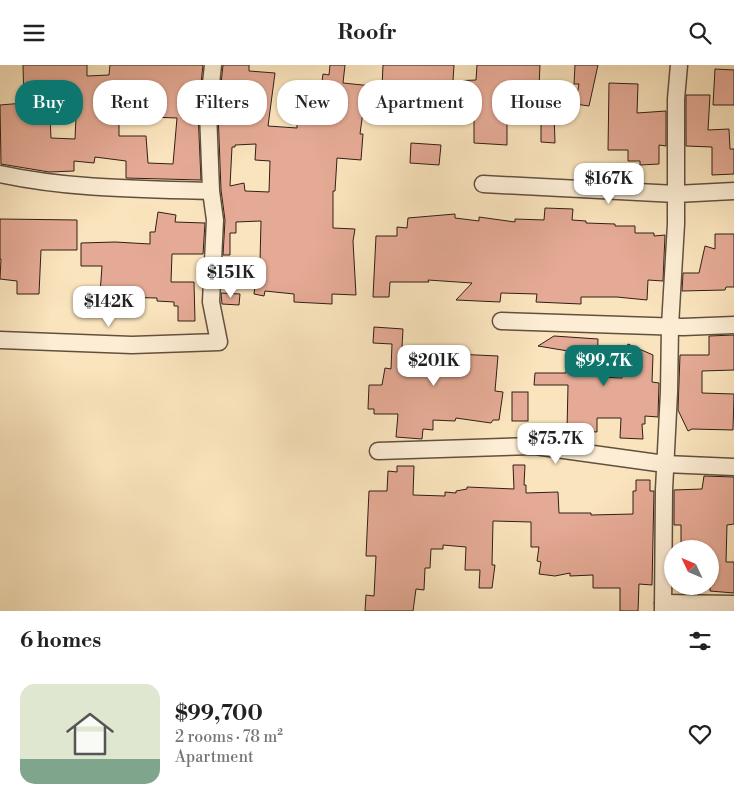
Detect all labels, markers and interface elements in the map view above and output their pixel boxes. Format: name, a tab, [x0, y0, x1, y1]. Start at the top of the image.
icon: menu	[20, 19, 48, 47]
text: Roofr	[337, 19, 397, 46]
icon: search	[686, 19, 714, 47]
chip: Buy	[15, 80, 83, 125]
chip: Rent	[93, 80, 167, 125]
chip: Filters	[177, 80, 267, 125]
chip: New	[277, 80, 348, 125]
chip: Apartment	[358, 80, 482, 125]
chip: House	[492, 80, 580, 125]
pin: $167K	[574, 163, 644, 205]
text: $167K	[585, 169, 633, 189]
pin: $151K	[196, 257, 266, 299]
text: $151K	[207, 263, 255, 283]
pin: $142K	[74, 285, 144, 328]
text: $142K	[84, 292, 134, 312]
pin: $201K	[399, 345, 469, 387]
pin: $99.7K	[563, 345, 645, 387]
text: $201K	[408, 351, 460, 371]
text: $99.7K	[576, 351, 632, 371]
pin: $75.7K	[515, 423, 597, 465]
text: $75.7K	[528, 429, 584, 449]
north arrow	[664, 540, 719, 595]
map controls	[664, 540, 719, 595]
icon: filters	[686, 627, 714, 655]
text: 6 homes	[20, 628, 101, 654]
text: $99,700	[175, 701, 263, 727]
icon: home	[60, 704, 120, 764]
icon: heart	[686, 720, 714, 748]
text: 2 rooms · 78 m²	[175, 727, 283, 747]
text: Apartment	[175, 747, 254, 767]

